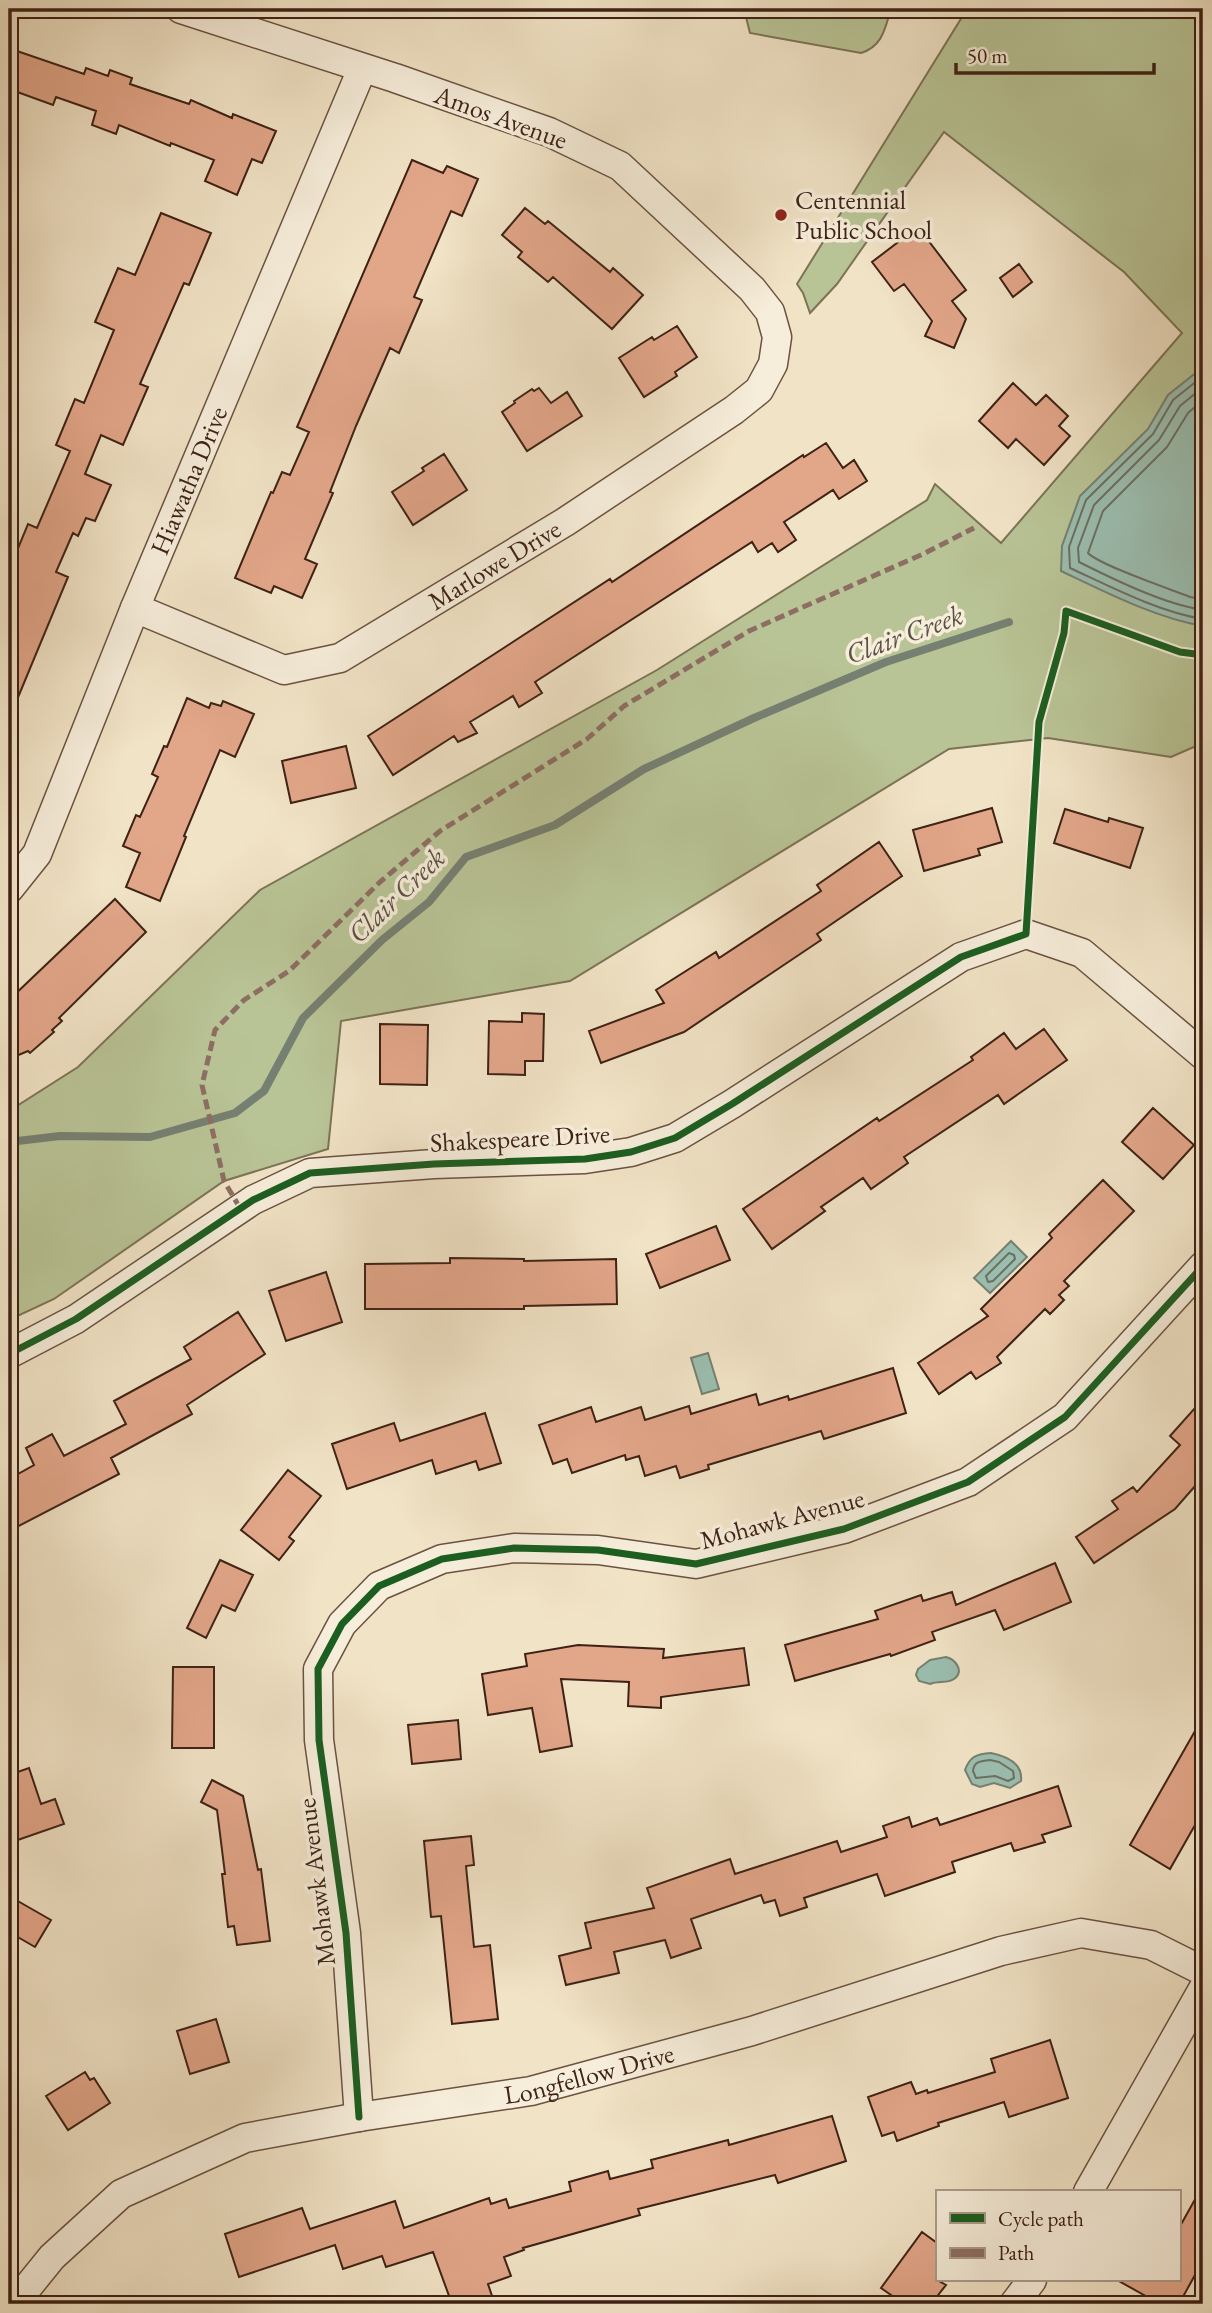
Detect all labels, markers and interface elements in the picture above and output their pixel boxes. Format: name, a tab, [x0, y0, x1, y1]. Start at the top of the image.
scale bar	[956, 32, 1154, 76]
text: 50 m	[967, 42, 1008, 69]
street label: Amos Avenue	[429, 77, 572, 157]
place label: Centennial Public School	[795, 183, 932, 247]
marker: Centennial Public School	[773, 207, 789, 223]
street label: Hiawatha Drive	[142, 401, 235, 560]
street label: Marlowe Drive	[422, 512, 567, 618]
water label: Clair Creek	[840, 596, 968, 672]
water label: Clair Creek	[340, 839, 453, 950]
street label: Shakespeare Drive	[429, 1116, 611, 1160]
street label: Mohawk Avenue	[696, 1481, 868, 1557]
street label: Mohawk Avenue	[289, 1796, 343, 1968]
street label: Longfellow Drive	[502, 2036, 678, 2112]
legend	[936, 2190, 1180, 2282]
text: Cycle path	[998, 2205, 1084, 2232]
text: Path	[998, 2239, 1035, 2266]

